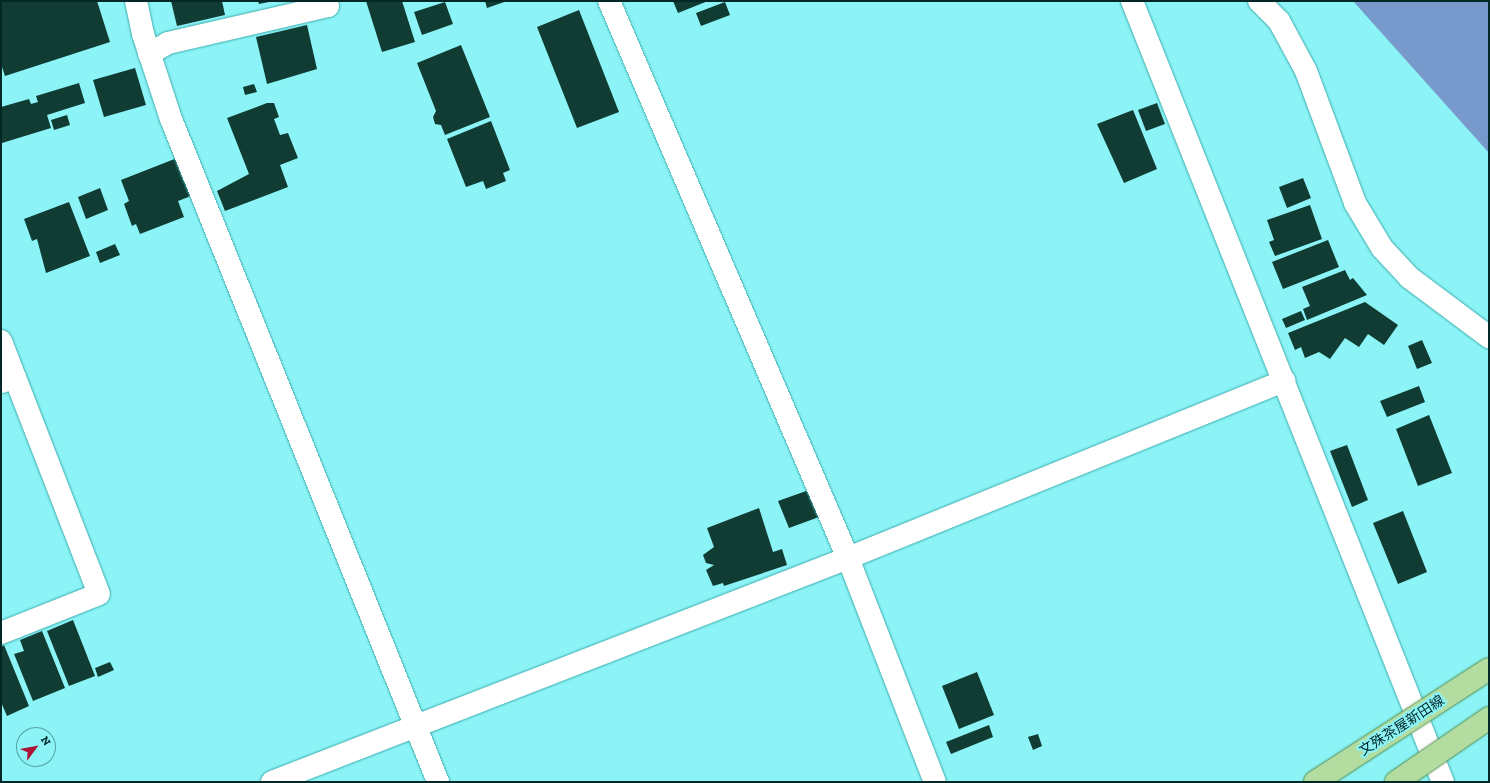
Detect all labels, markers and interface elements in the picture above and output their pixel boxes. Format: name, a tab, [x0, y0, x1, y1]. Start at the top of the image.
street label: 文殊茶屋新田線	[1356, 692, 1448, 760]
north arrow	[16, 727, 56, 767]
text: N	[38, 734, 53, 748]

